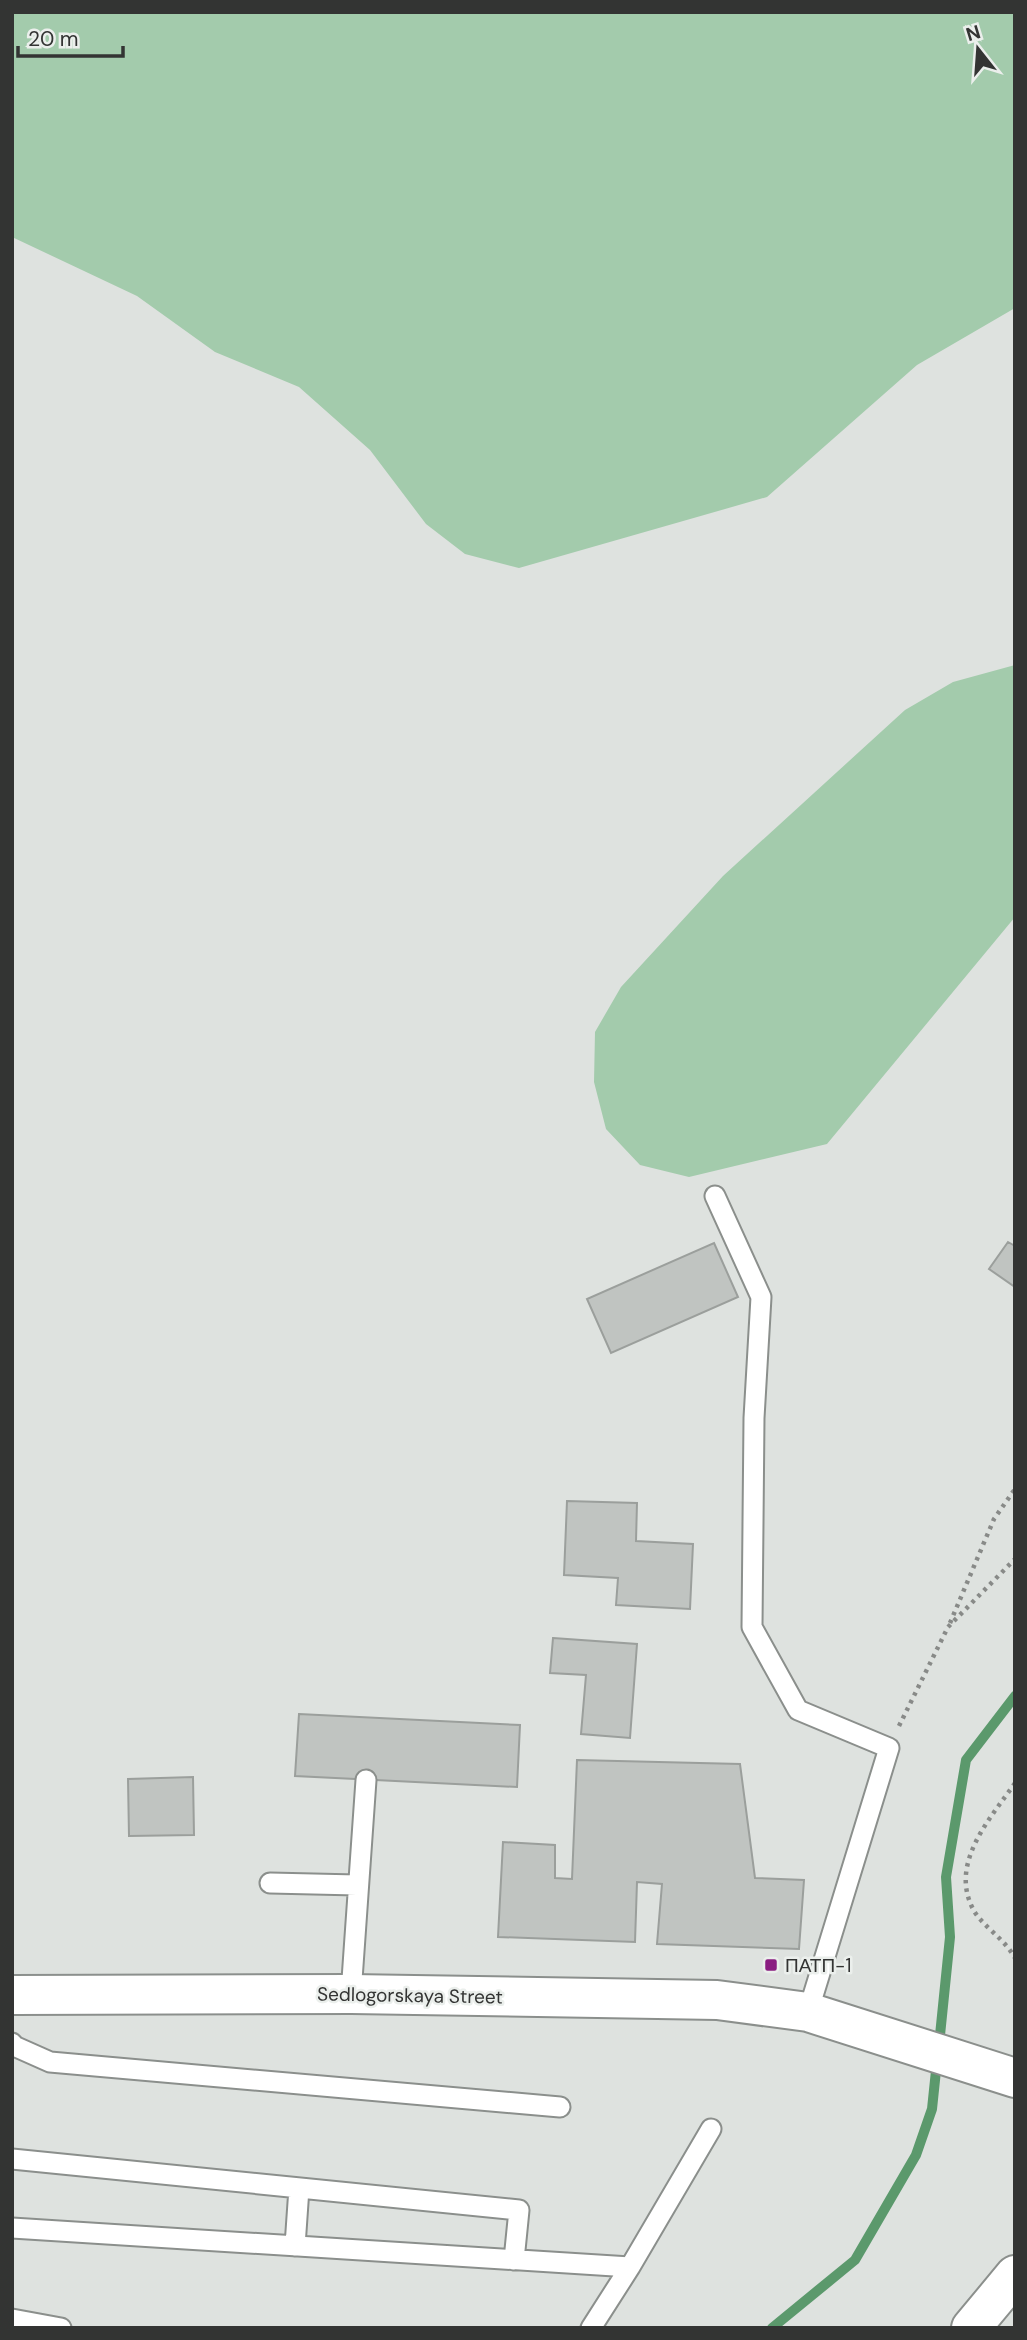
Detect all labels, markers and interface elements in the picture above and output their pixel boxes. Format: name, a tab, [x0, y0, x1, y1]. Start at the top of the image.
scale bar	[18, 14, 122, 58]
north arrow	[943, 14, 1013, 84]
text: N	[963, 19, 983, 47]
text: 20 m	[28, 25, 79, 53]
place label: ПАТП-1	[785, 1953, 851, 1978]
marker: ПАТП-1	[763, 1957, 779, 1973]
street label: Sedlogorskaya Street	[317, 1981, 503, 2010]

